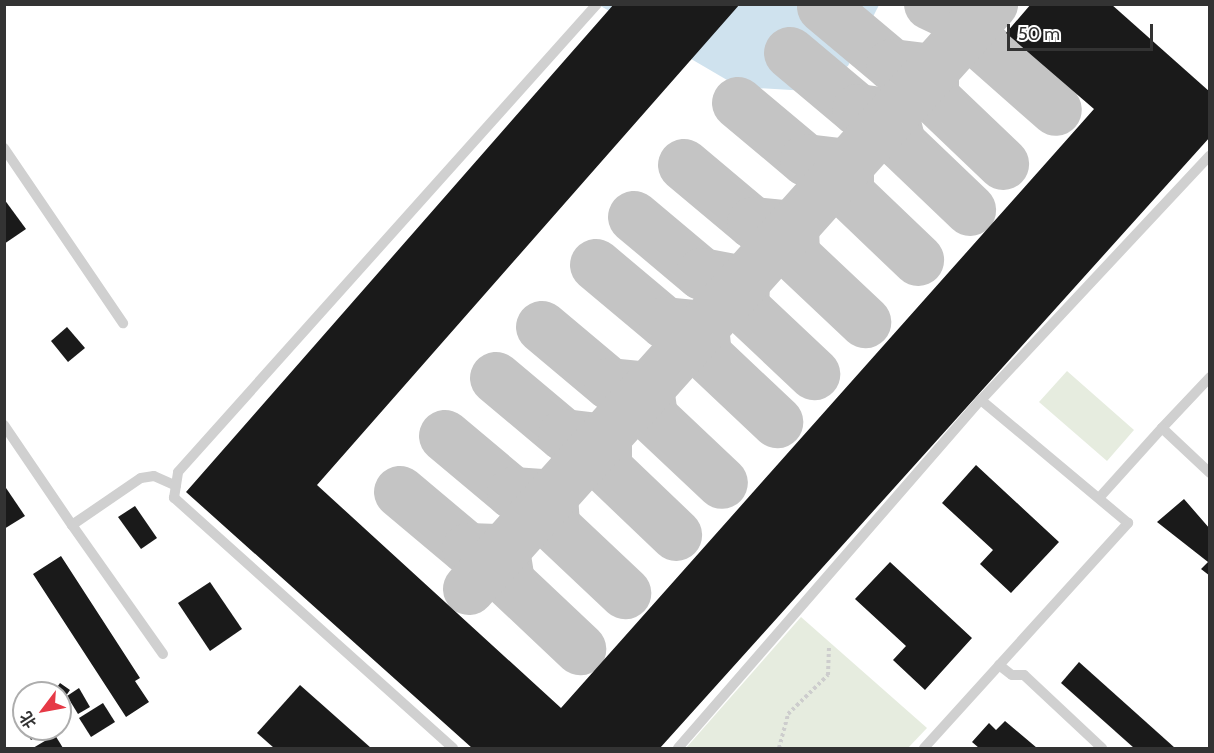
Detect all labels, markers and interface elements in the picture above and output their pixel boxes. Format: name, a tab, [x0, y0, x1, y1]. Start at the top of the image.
scale bar	[1010, 12, 1156, 50]
text: 50 m	[1018, 23, 1060, 45]
north arrow	[12, 681, 72, 741]
text: 北	[16, 708, 40, 732]

